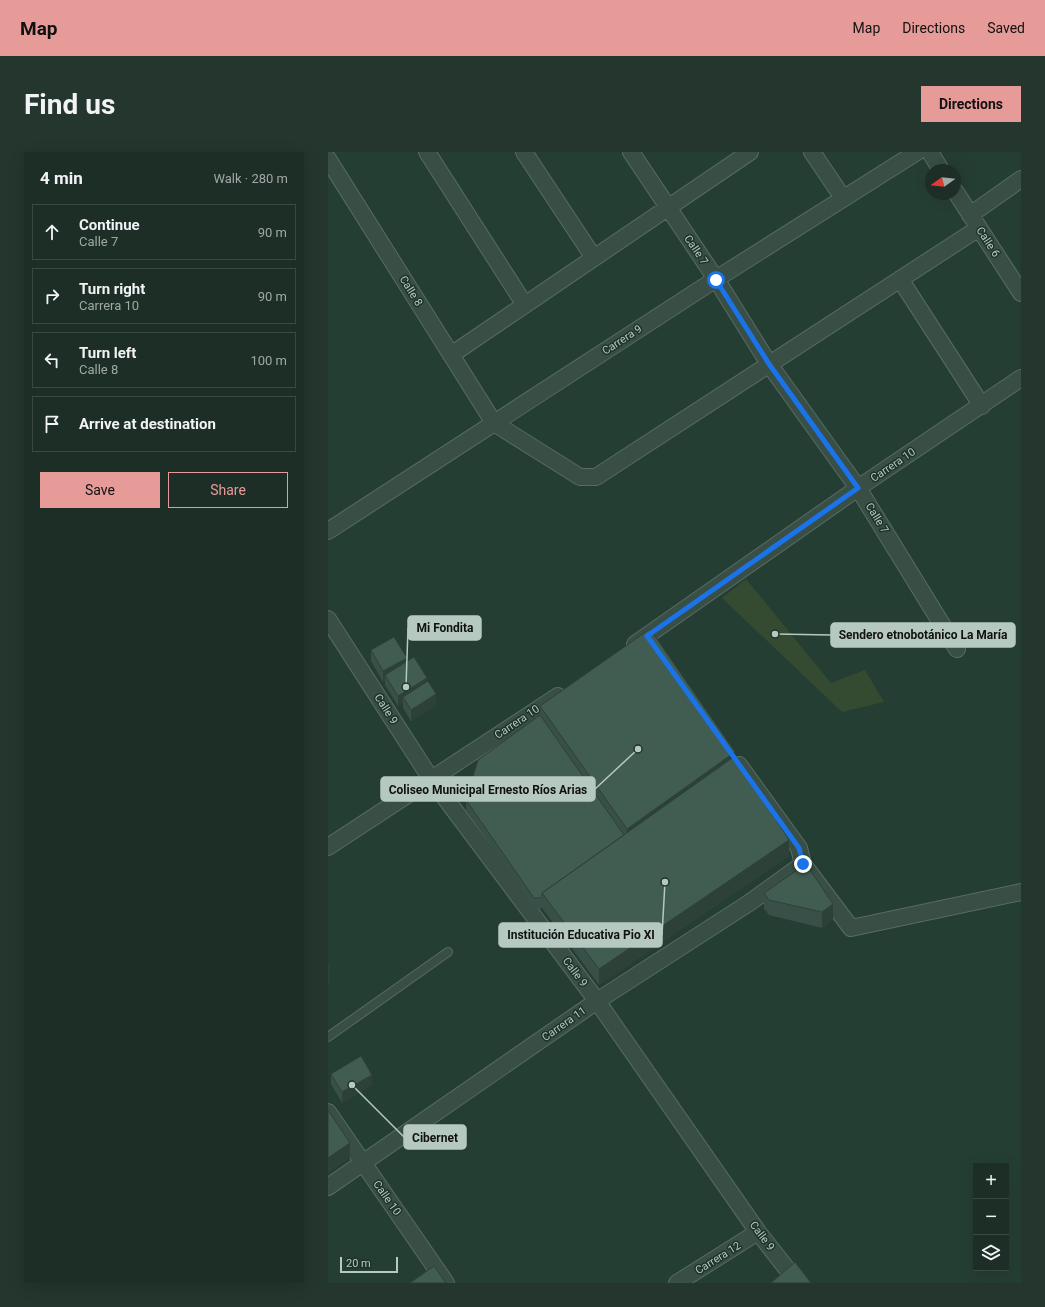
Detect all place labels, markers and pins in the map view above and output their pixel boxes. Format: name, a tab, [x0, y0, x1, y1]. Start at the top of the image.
callout: Mi Fondita	[408, 616, 481, 640]
callout: Sendero etnobotánico La María	[831, 623, 1015, 647]
callout: Coliseo Municipal Ernesto Ríos Arias	[381, 777, 595, 801]
callout: Institución Educativa Pio XI	[499, 923, 662, 947]
callout: Cibernet	[404, 1125, 466, 1149]

